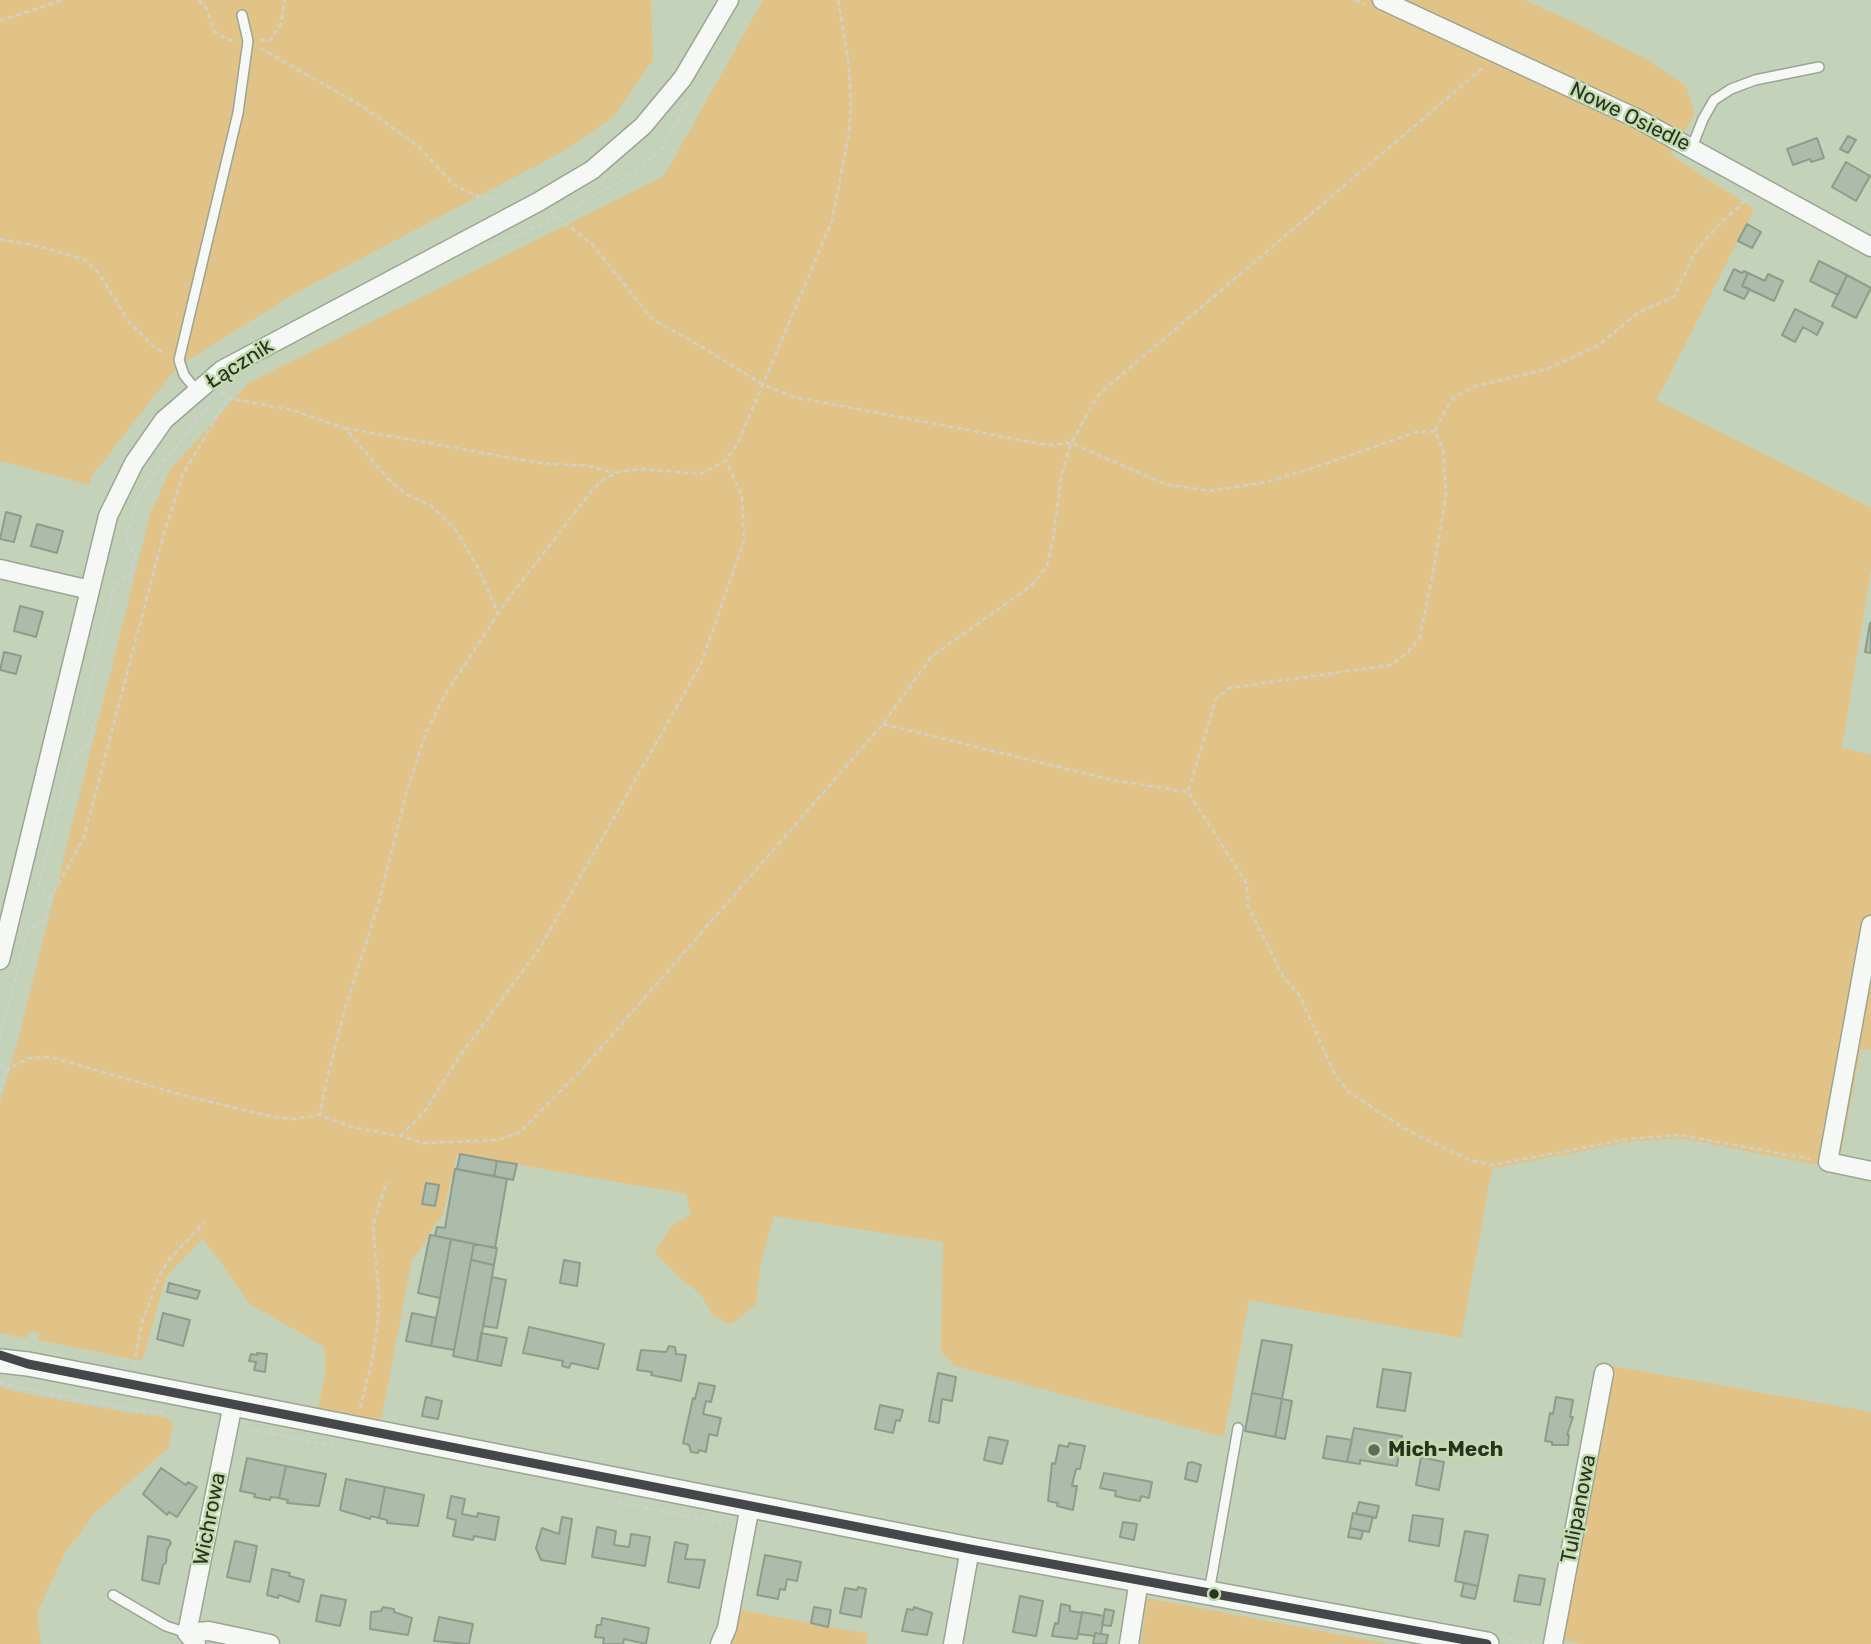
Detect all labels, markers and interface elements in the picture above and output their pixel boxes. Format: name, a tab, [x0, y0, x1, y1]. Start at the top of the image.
street label: Nowe Osiedle	[1566, 77, 1694, 157]
street label: Łącznik	[202, 334, 278, 394]
place label: Mich-Mech	[1388, 1437, 1503, 1463]
marker: Mich-Mech	[1366, 1442, 1382, 1458]
street label: Tulipanowa	[1556, 1453, 1602, 1565]
street label: Wichrowa	[189, 1470, 231, 1568]
unlabelled marker	[1207, 1587, 1221, 1601]

